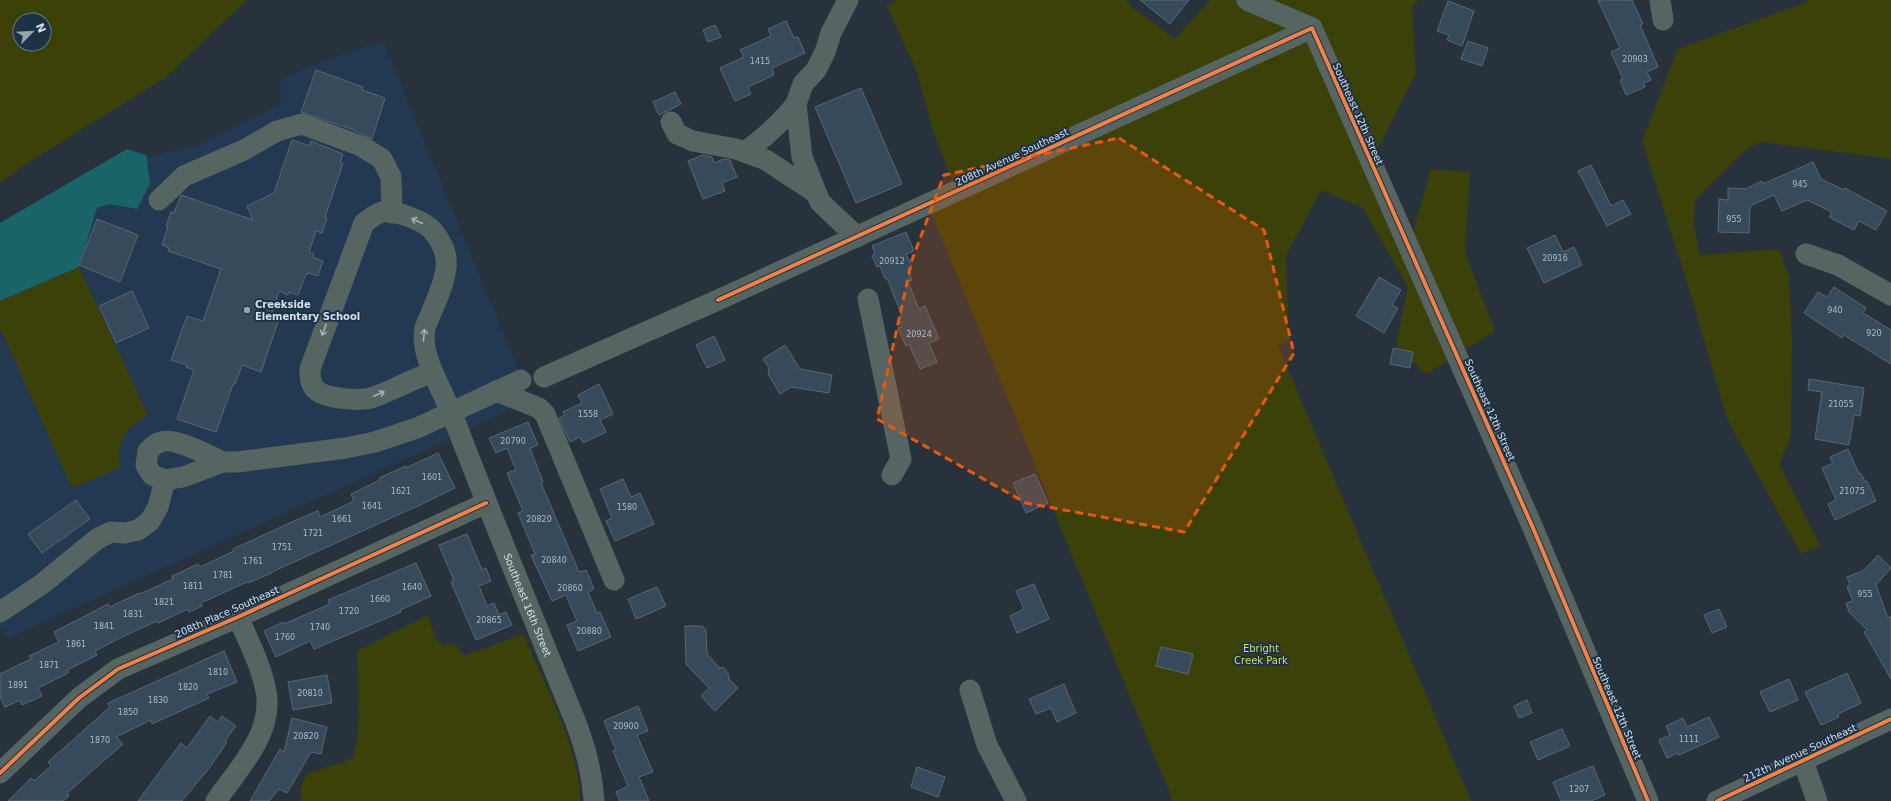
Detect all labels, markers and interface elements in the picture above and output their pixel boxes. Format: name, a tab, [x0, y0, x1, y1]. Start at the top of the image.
north arrow	[12, 12, 52, 52]
text: N	[33, 21, 48, 35]
house number: 20903	[1622, 55, 1648, 64]
house number: 1415	[750, 57, 770, 66]
street label: Southeast 12th Street	[1331, 61, 1385, 167]
street label: 208th Avenue Southeast	[954, 126, 1070, 188]
house number: 945	[1792, 180, 1808, 189]
house number: 955	[1726, 215, 1742, 224]
one-way arrow	[411, 217, 423, 224]
house number: 20916	[1542, 254, 1568, 263]
house number: 20912	[879, 257, 905, 266]
place label: Creekside Elementary School	[255, 299, 360, 322]
marker: Creekside Elementary School	[242, 305, 252, 315]
house number: 940	[1827, 306, 1843, 315]
one-way arrow	[320, 324, 328, 336]
one-way arrow	[421, 328, 428, 341]
house number: 920	[1866, 329, 1882, 338]
house number: 20924	[906, 330, 932, 339]
street label: Southeast 12th Street	[1463, 357, 1517, 463]
one-way arrow	[373, 390, 385, 397]
house number: 21055	[1828, 400, 1854, 409]
house number: 1558	[578, 410, 598, 419]
house number: 20790	[500, 437, 526, 446]
house number: 1601	[422, 473, 442, 482]
house number: 1621	[391, 487, 411, 496]
house number: 21075	[1839, 487, 1865, 496]
house number: 1641	[362, 502, 382, 511]
house number: 1580	[617, 503, 637, 512]
house number: 1661	[332, 515, 352, 524]
house number: 20820	[526, 515, 552, 524]
house number: 1721	[303, 529, 323, 538]
house number: 1751	[272, 543, 292, 552]
street label: Southeast 16th Street	[502, 552, 554, 658]
house number: 20840	[541, 556, 567, 565]
house number: 1761	[243, 557, 263, 566]
house number: 1781	[213, 571, 233, 580]
house number: 1811	[183, 582, 203, 591]
house number: 1640	[402, 583, 422, 592]
street label: 208th Place Southeast	[173, 584, 281, 640]
house number: 20860	[557, 584, 583, 593]
house number: 955	[1857, 590, 1873, 599]
house number: 1660	[370, 595, 390, 604]
house number: 1821	[154, 598, 174, 607]
house number: 1720	[339, 607, 359, 616]
house number: 1831	[123, 610, 143, 619]
house number: 20865	[476, 616, 502, 625]
house number: 1841	[94, 622, 114, 631]
house number: 1740	[310, 623, 330, 632]
house number: 20880	[576, 627, 602, 636]
house number: 1760	[275, 633, 295, 642]
house number: 1861	[66, 640, 86, 649]
park label: Ebright Creek Park	[1234, 643, 1288, 666]
street label: Southeast 12th Street	[1590, 655, 1644, 761]
house number: 1871	[39, 661, 59, 670]
house number: 1810	[208, 668, 228, 677]
house number: 1891	[8, 681, 28, 690]
house number: 1820	[178, 683, 198, 692]
house number: 20810	[297, 689, 323, 698]
house number: 1830	[148, 696, 168, 705]
house number: 1850	[118, 708, 138, 717]
house number: 20900	[613, 722, 639, 731]
street label: 212th Avenue Southeast	[1742, 722, 1858, 784]
house number: 20820	[293, 732, 319, 741]
house number: 1111	[1679, 735, 1699, 744]
house number: 1870	[90, 736, 110, 745]
house number: 1207	[1569, 785, 1589, 794]

